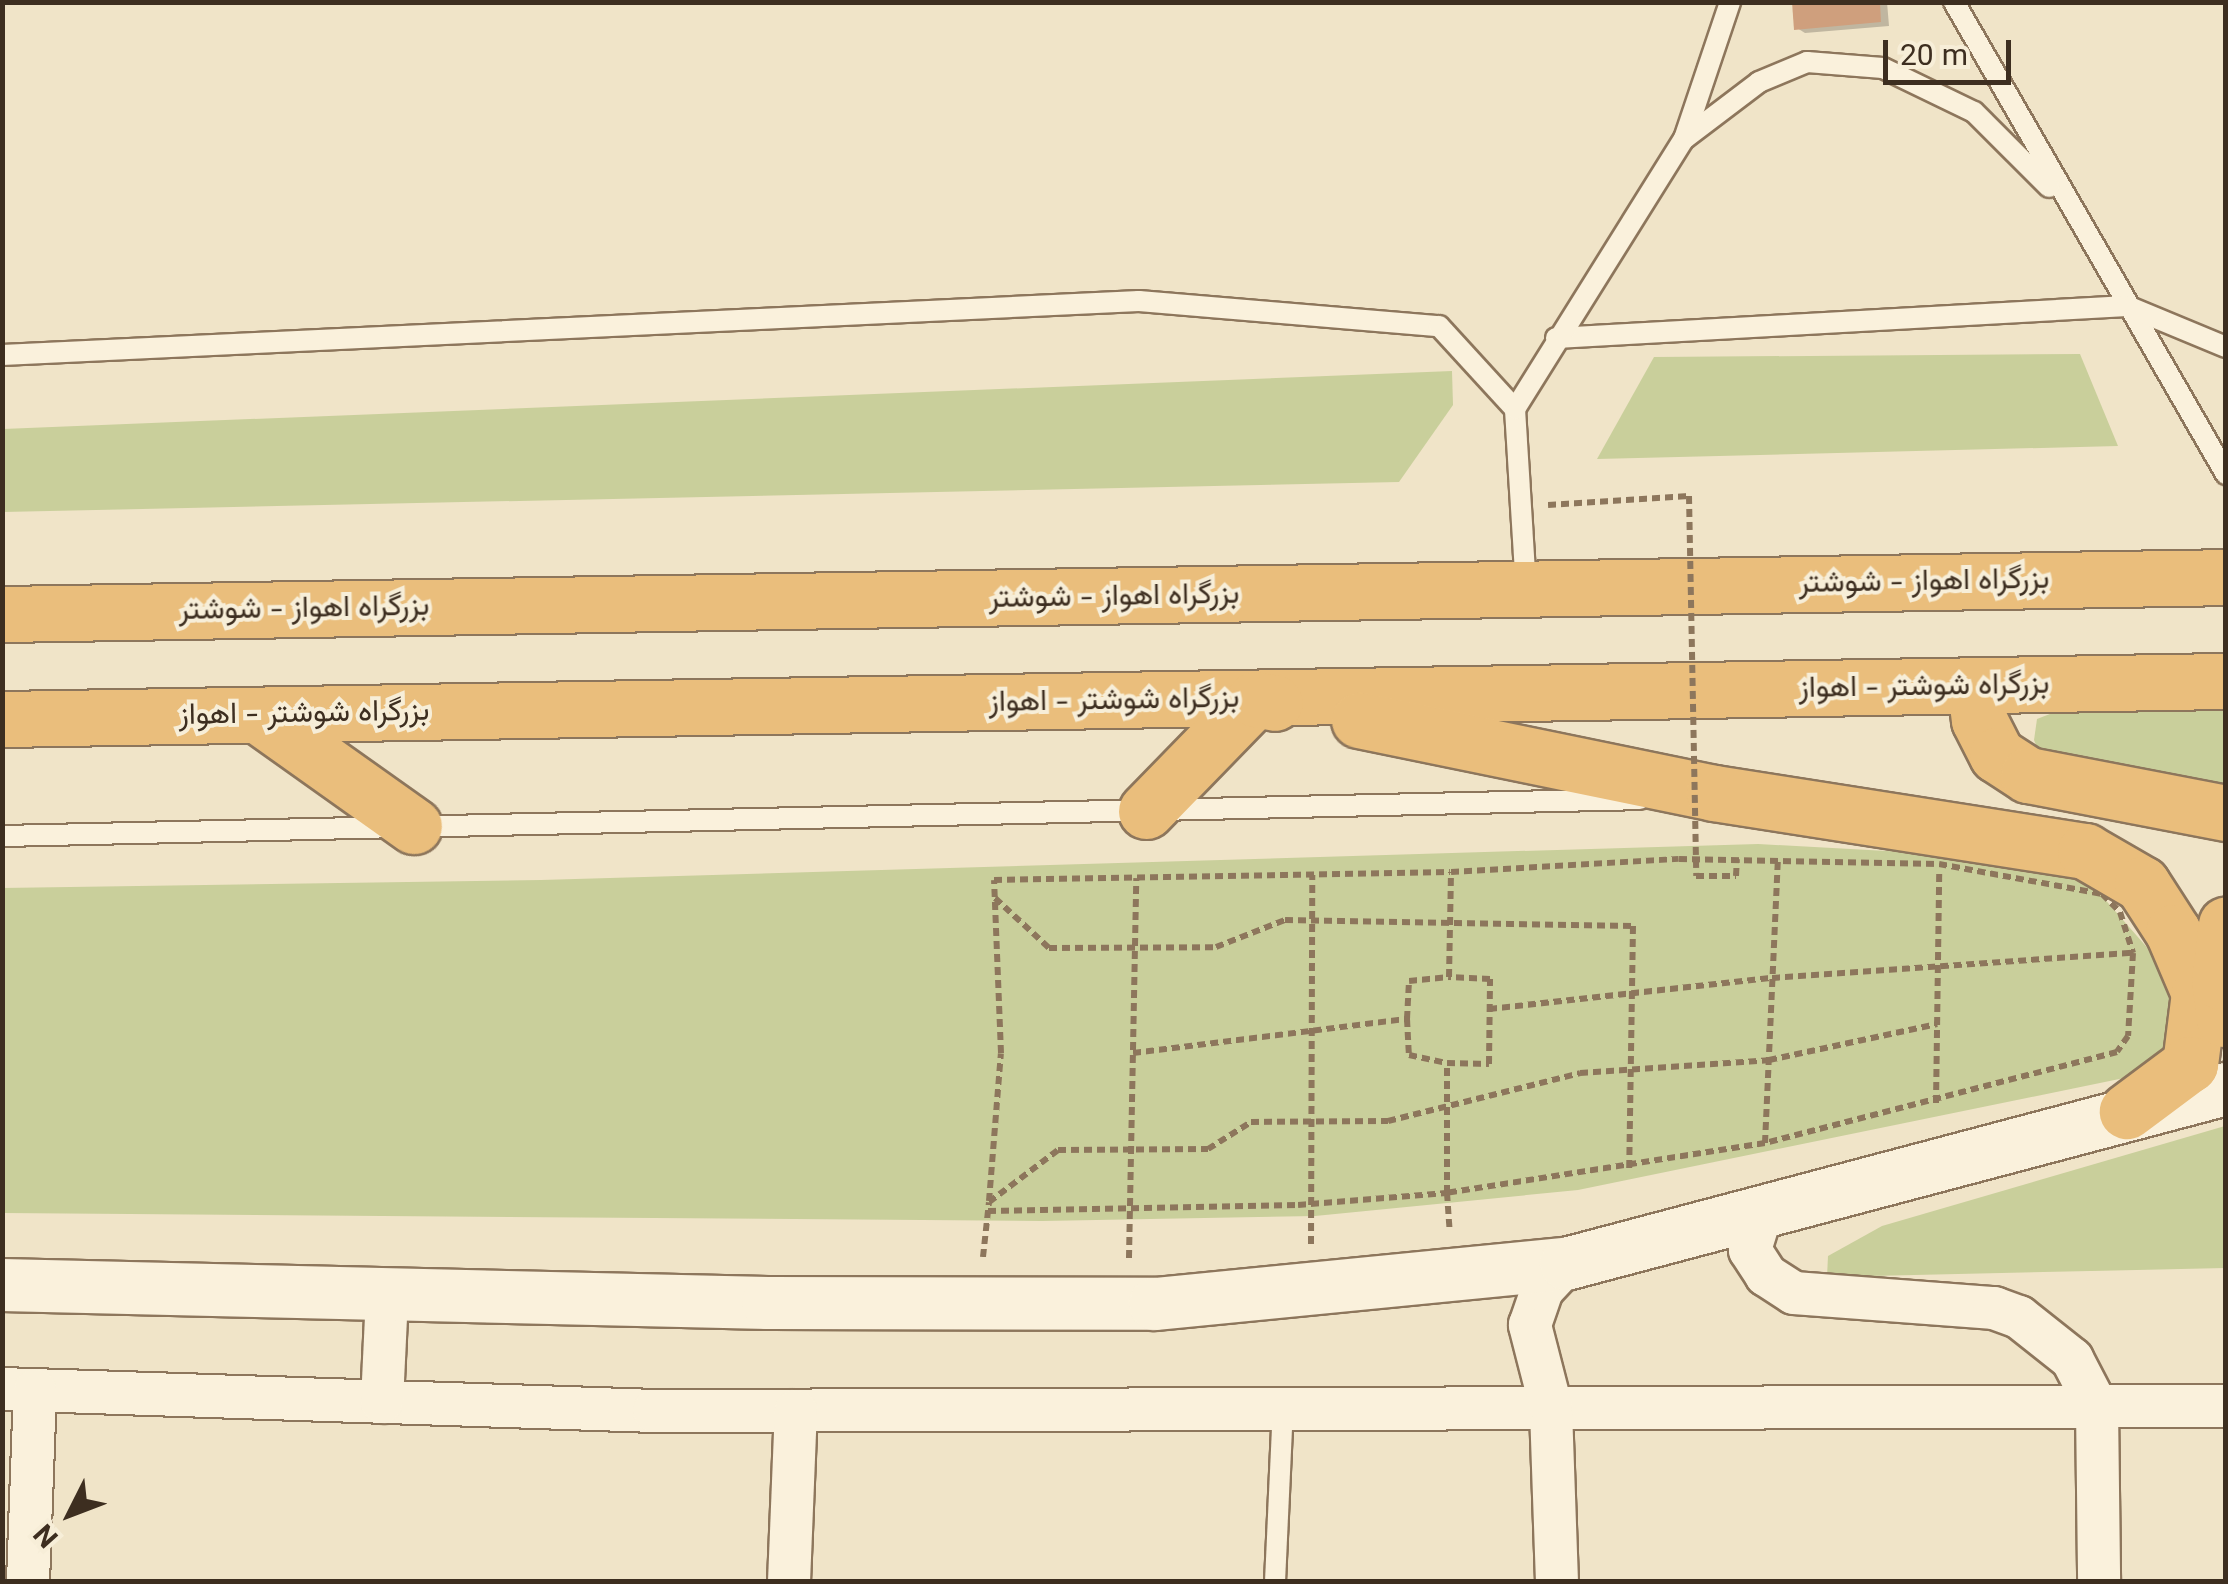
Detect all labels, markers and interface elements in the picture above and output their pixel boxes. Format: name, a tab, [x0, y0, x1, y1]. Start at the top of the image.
scale bar	[1888, 20, 2016, 82]
text: 20 m	[1900, 34, 1968, 81]
street label: بزرگراه اهواز - شوشتر	[1798, 563, 2050, 603]
street label: بزرگراه اهواز - شوشتر	[988, 578, 1240, 618]
street label: بزرگراه اهواز - شوشتر	[178, 590, 430, 630]
street label: بزرگراه شوشتر - اهواز	[1798, 668, 2050, 708]
street label: بزرگراه شوشتر - اهواز	[988, 682, 1240, 722]
street label: بزرگراه شوشتر - اهواز	[178, 695, 430, 735]
north arrow	[20, 1464, 120, 1564]
text: N	[25, 1512, 71, 1556]

